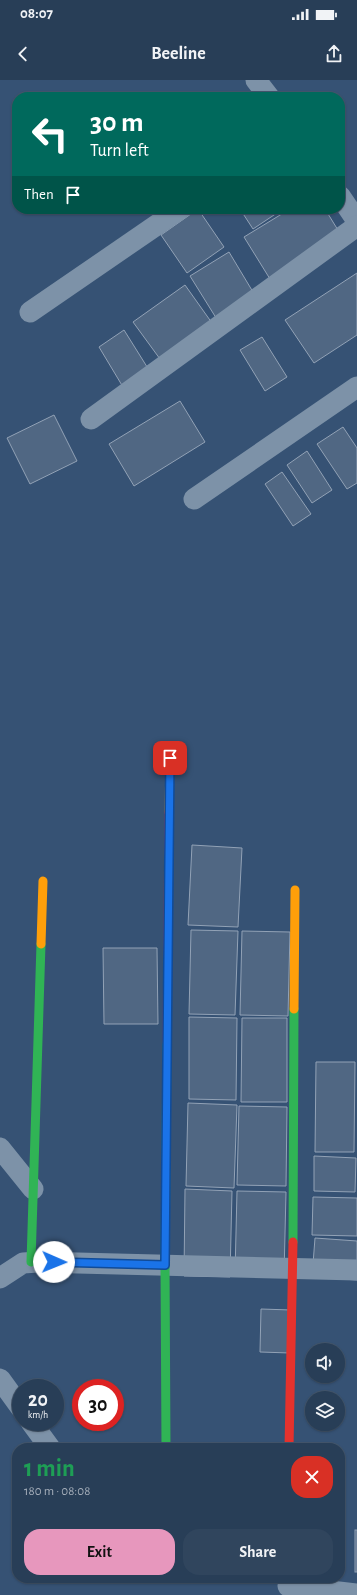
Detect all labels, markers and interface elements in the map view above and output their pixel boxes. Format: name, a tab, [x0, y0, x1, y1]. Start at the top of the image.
text: 08:07	[20, 6, 53, 21]
icon: back	[12, 43, 34, 65]
icon: share	[323, 43, 345, 65]
text: Beeline	[151, 45, 206, 63]
icon: left	[24, 108, 76, 160]
text: 30 m	[90, 109, 143, 137]
text: Turn left	[90, 142, 149, 160]
icon: arrive	[62, 184, 84, 206]
text: Then	[24, 187, 54, 202]
pin	[153, 741, 187, 775]
icon: arrive	[159, 747, 181, 769]
position arrow	[33, 1241, 75, 1283]
map controls	[305, 1343, 345, 1431]
button: sound	[305, 1343, 345, 1383]
speed limit sign: 30	[72, 1379, 124, 1431]
text: 20	[28, 1390, 48, 1410]
button: layers	[305, 1391, 345, 1431]
text: km/h	[28, 1410, 48, 1420]
button: close	[291, 1456, 333, 1498]
text: 1 min	[24, 1457, 75, 1481]
text: 180 m · 08:08	[24, 1485, 90, 1498]
button: Exit	[24, 1529, 175, 1575]
button: Share	[183, 1529, 333, 1575]

